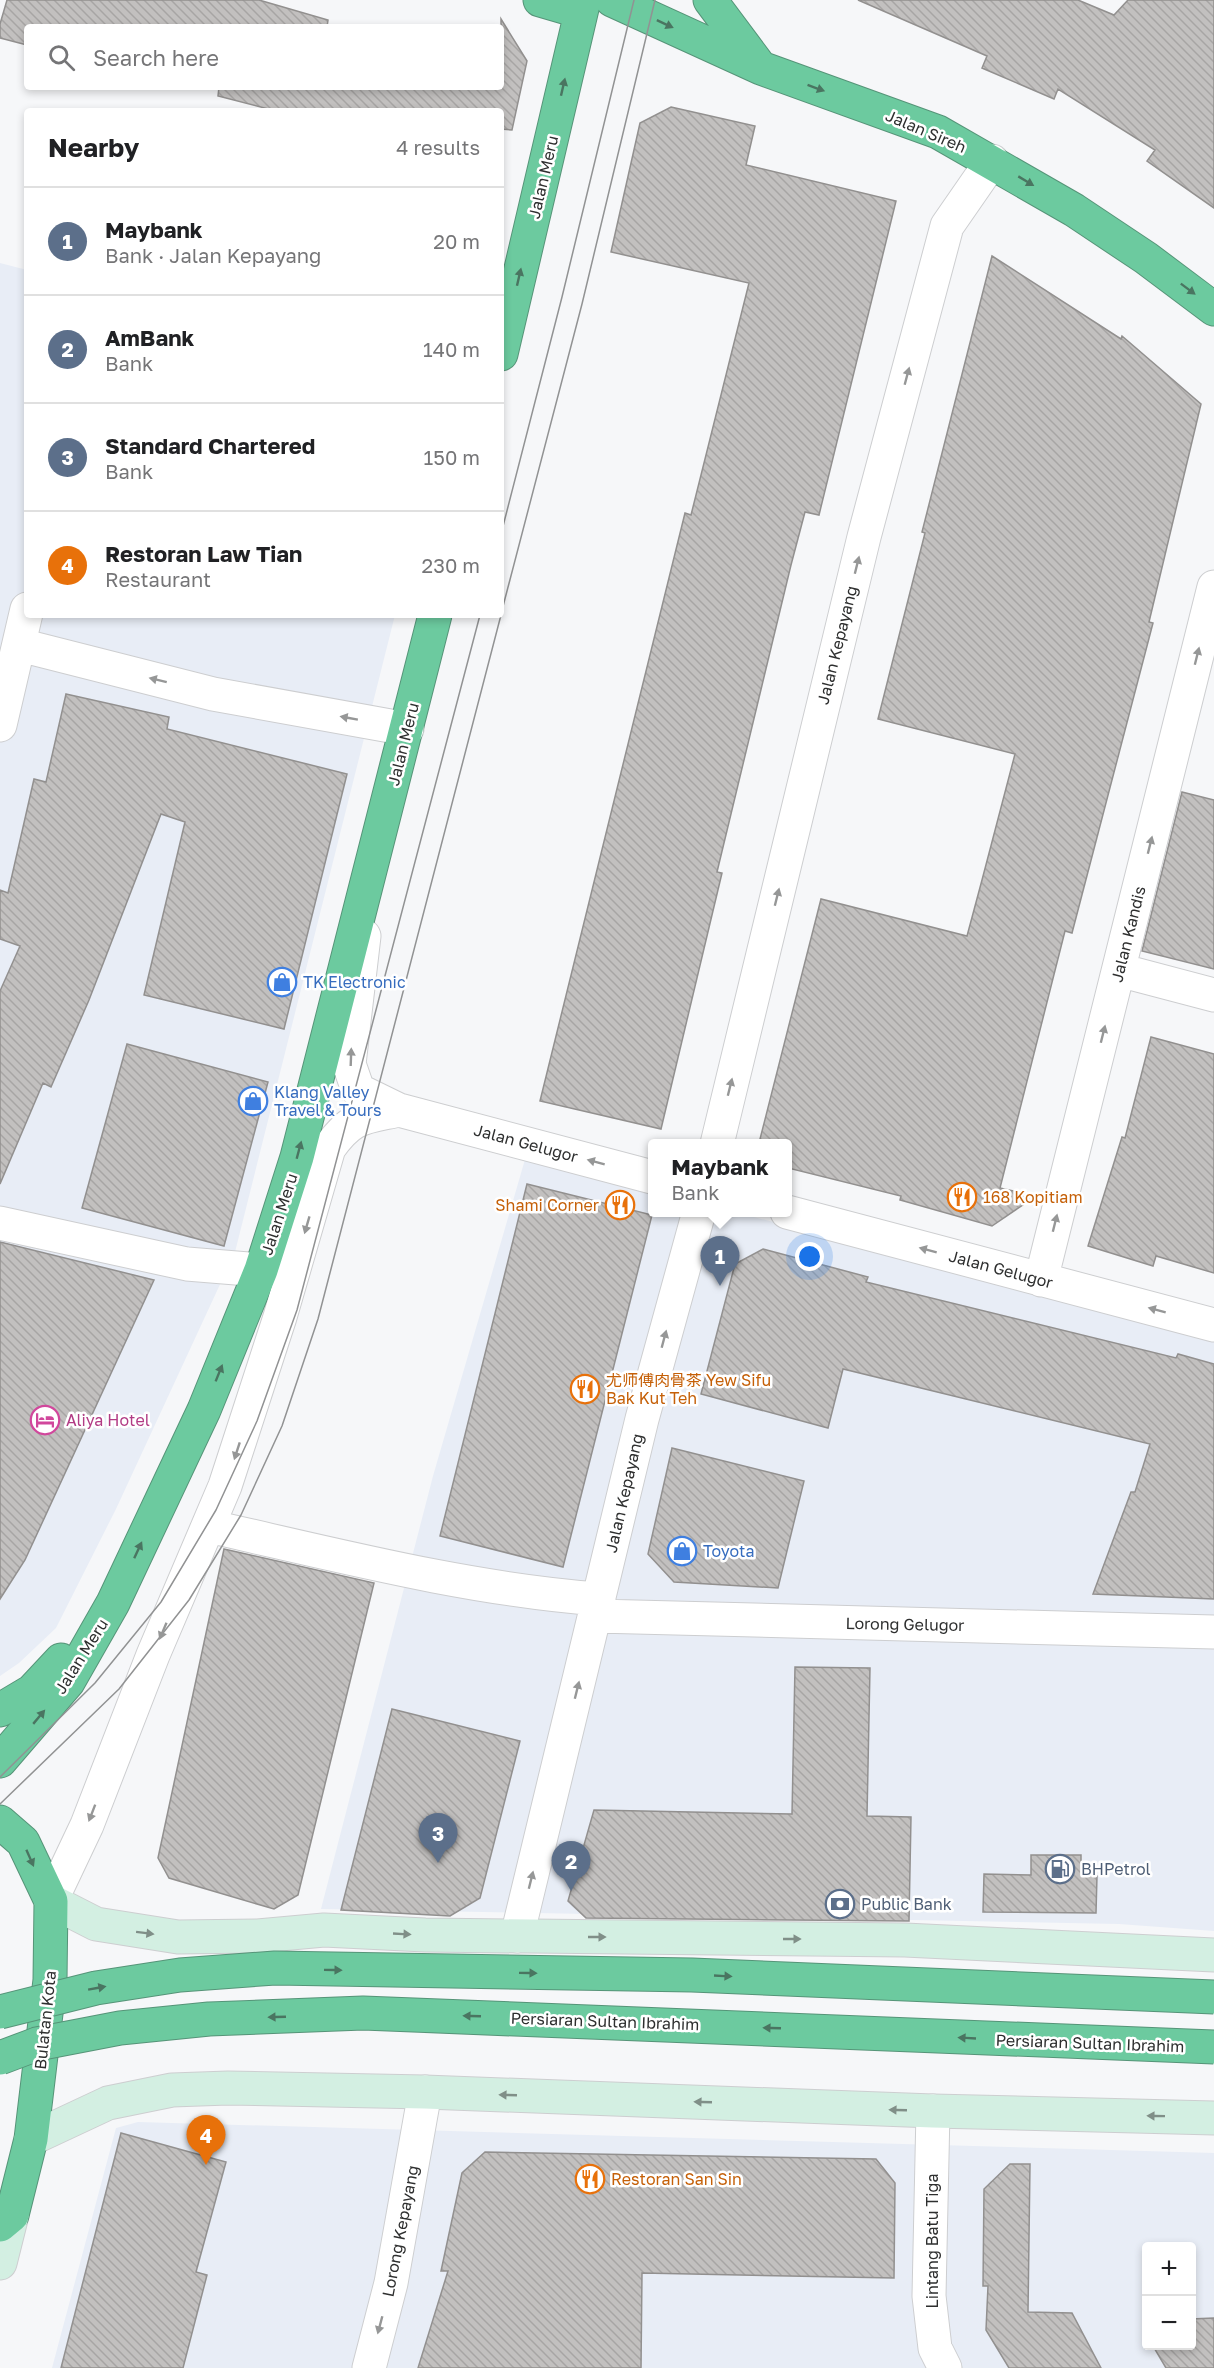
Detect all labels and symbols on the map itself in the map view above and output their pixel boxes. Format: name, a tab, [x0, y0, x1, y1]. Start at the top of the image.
one-way arrow	[656, 20, 673, 29]
one-way arrow	[559, 77, 569, 96]
one-way arrow	[807, 84, 825, 93]
street label: Jalan Sireh	[883, 105, 969, 157]
street label: Jalan Meru	[524, 133, 562, 221]
one-way arrow	[1018, 176, 1034, 187]
one-way arrow	[515, 267, 525, 286]
one-way arrow	[1180, 283, 1196, 296]
one-way arrow	[903, 367, 912, 385]
one-way arrow	[853, 555, 862, 574]
street label: Jalan Kepayang	[813, 584, 861, 706]
one-way arrow	[1193, 646, 1203, 665]
one-way arrow	[149, 675, 167, 685]
street label: Jalan Meru	[383, 700, 423, 788]
one-way arrow	[340, 714, 359, 723]
one-way arrow	[1145, 836, 1155, 854]
street label: Jalan Kandis	[1106, 884, 1150, 984]
one-way arrow	[772, 888, 782, 906]
shop icon: TK Electronic	[266, 966, 298, 998]
place label: TK Electronic	[303, 972, 406, 992]
one-way arrow	[1098, 1025, 1108, 1043]
one-way arrow	[346, 1047, 355, 1066]
one-way arrow	[726, 1077, 736, 1096]
place label: Klang Valley Travel & Tours	[274, 1082, 382, 1120]
shop icon: Klang Valley Travel & Tours	[237, 1085, 269, 1117]
street label: Jalan Gelugor	[472, 1119, 580, 1167]
one-way arrow	[295, 1141, 304, 1159]
one-way arrow	[587, 1156, 605, 1166]
street label: Jalan Meru	[256, 1171, 302, 1257]
restaurant icon: 168 Kopitiam	[946, 1181, 978, 1213]
place label: 168 Kopitiam	[983, 1187, 1083, 1207]
restaurant icon: Shami Corner	[604, 1189, 636, 1221]
place label: Shami Corner	[495, 1195, 599, 1215]
one-way arrow	[1051, 1214, 1061, 1232]
one-way arrow	[302, 1216, 311, 1234]
pin: 1	[700, 1236, 740, 1286]
your location	[795, 1242, 824, 1271]
one-way arrow	[919, 1244, 937, 1254]
street label: Jalan Gelugor	[947, 1245, 1055, 1293]
one-way arrow	[1148, 1305, 1167, 1315]
one-way arrow	[660, 1330, 669, 1348]
one-way arrow	[215, 1364, 224, 1382]
place label: 尤师傅肉骨茶 Yew Sifu Bak Kut Teh	[606, 1370, 771, 1408]
restaurant icon: 尤师傅肉骨茶 Yew Sifu Bak Kut Teh	[569, 1373, 601, 1405]
hotel icon: Aliya Hotel	[29, 1404, 61, 1436]
place label: Aliya Hotel	[66, 1410, 150, 1430]
street label: Jalan Kepayang	[601, 1431, 647, 1555]
one-way arrow	[231, 1442, 241, 1460]
shop icon: Toyota	[666, 1535, 698, 1567]
place label: Toyota	[703, 1541, 754, 1561]
one-way arrow	[133, 1542, 142, 1559]
street label: Lorong Gelugor	[845, 1613, 965, 1635]
street label: Jalan Meru	[50, 1615, 112, 1697]
one-way arrow	[158, 1623, 168, 1641]
one-way arrow	[573, 1681, 583, 1699]
one-way arrow	[32, 1709, 45, 1725]
one-way arrow	[86, 1804, 96, 1822]
pin: 3	[418, 1814, 458, 1863]
pin: 2	[552, 1842, 590, 1891]
one-way arrow	[26, 1849, 35, 1866]
fuel station icon: BHPetrol	[1044, 1853, 1076, 1885]
place label: BHPetrol	[1081, 1859, 1151, 1879]
one-way arrow	[526, 1870, 536, 1889]
bank icon: Public Bank	[824, 1888, 856, 1920]
place label: Public Bank	[861, 1894, 952, 1914]
one-way arrow	[135, 1928, 154, 1938]
one-way arrow	[393, 1929, 412, 1939]
one-way arrow	[588, 1932, 607, 1942]
one-way arrow	[783, 1934, 802, 1944]
one-way arrow	[324, 1965, 343, 1974]
one-way arrow	[519, 1968, 538, 1978]
street label: Bulatan Kota	[30, 1970, 60, 2070]
one-way arrow	[714, 1972, 733, 1981]
one-way arrow	[88, 1983, 107, 1992]
street label: Persiaran Sultan Ibrahim	[510, 2008, 700, 2034]
one-way arrow	[463, 2011, 482, 2021]
one-way arrow	[268, 2012, 287, 2021]
one-way arrow	[762, 2024, 781, 2033]
street label: Persiaran Sultan Ibrahim	[995, 2030, 1185, 2056]
one-way arrow	[957, 2033, 976, 2043]
one-way arrow	[498, 2090, 517, 2100]
one-way arrow	[693, 2098, 712, 2107]
one-way arrow	[888, 2105, 907, 2114]
one-way arrow	[1146, 2112, 1165, 2121]
pin: 4	[186, 2116, 226, 2165]
street label: Lorong Kepayang	[377, 2163, 423, 2299]
restaurant icon: Restoran San Sin	[574, 2163, 606, 2195]
place label: Restoran San Sin	[611, 2169, 742, 2189]
street label: Lintang Batu Tiga	[922, 2174, 942, 2308]
one-way arrow	[375, 2317, 384, 2335]

